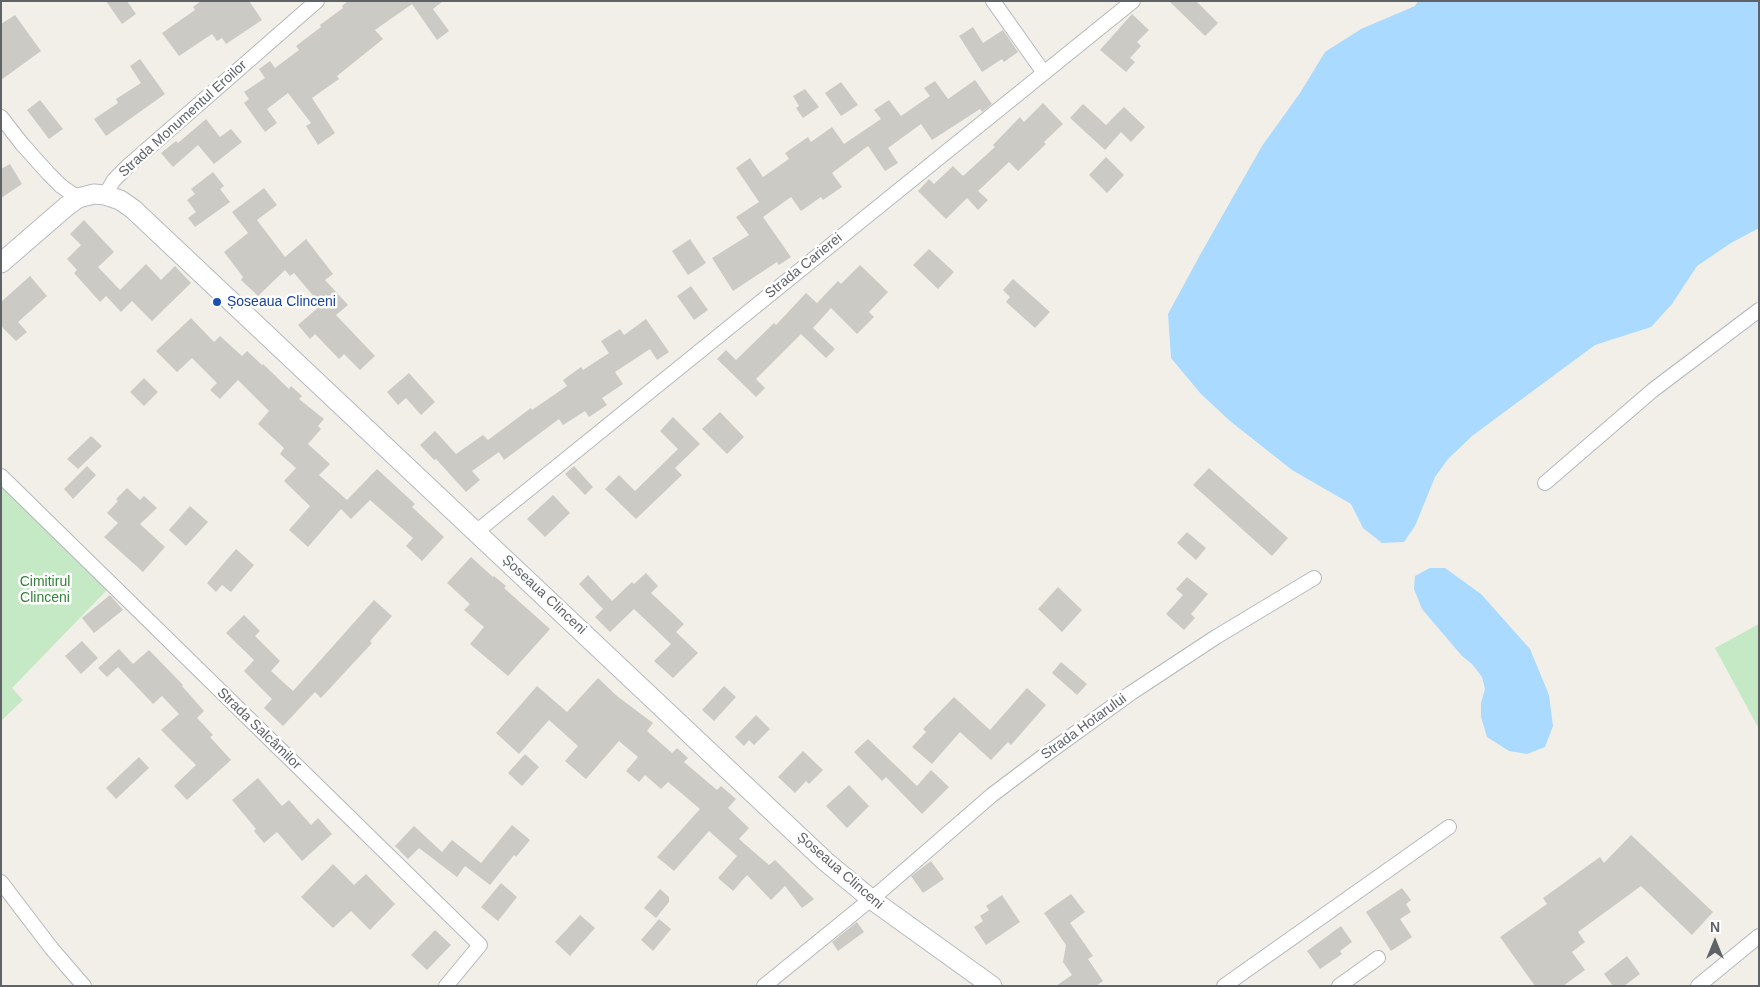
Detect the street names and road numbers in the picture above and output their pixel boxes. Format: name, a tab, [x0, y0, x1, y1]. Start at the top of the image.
street label: Strada Monumentul Eroilor	[116, 57, 250, 181]
street label: Strada Carierei	[762, 230, 846, 302]
street label: Șoseaua Clinceni	[498, 552, 590, 638]
street label: Strada Salcâmilor	[213, 685, 305, 773]
street label: Strada Hotarului	[1038, 690, 1130, 764]
street label: Șoseaua Clinceni	[793, 829, 887, 913]

